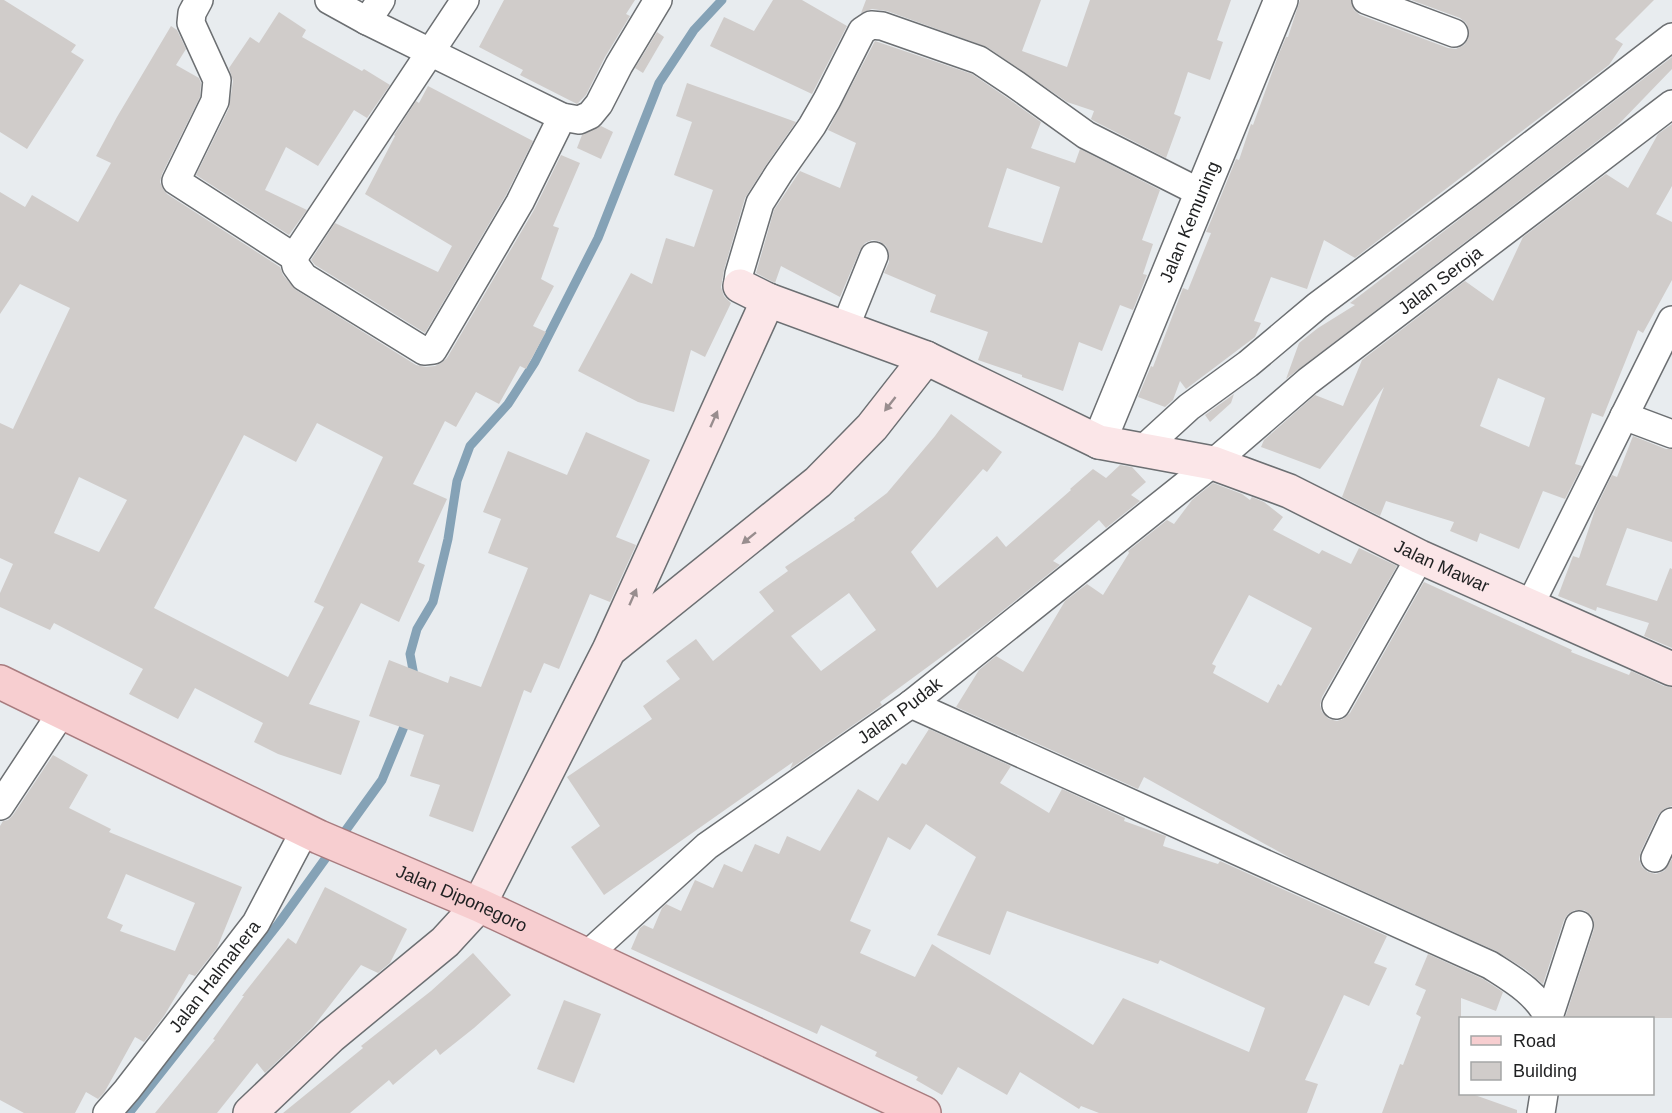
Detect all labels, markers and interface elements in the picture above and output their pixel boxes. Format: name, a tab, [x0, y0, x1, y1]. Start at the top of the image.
street label: Jalan Kemuning	[1156, 158, 1223, 285]
street label: Jalan Seroja	[1394, 242, 1487, 319]
one-way arrow	[883, 396, 896, 412]
one-way arrow	[709, 411, 718, 428]
one-way arrow	[742, 531, 757, 544]
street label: Jalan Mawar	[1391, 536, 1492, 596]
one-way arrow	[629, 588, 638, 605]
street label: Jalan Pudak	[854, 673, 947, 748]
street label: Jalan Diponegoro	[393, 861, 530, 936]
street label: Jalan Halmahera	[165, 916, 265, 1036]
legend	[1459, 1017, 1654, 1095]
text: Road	[1513, 1031, 1556, 1051]
text: Building	[1513, 1061, 1577, 1081]

